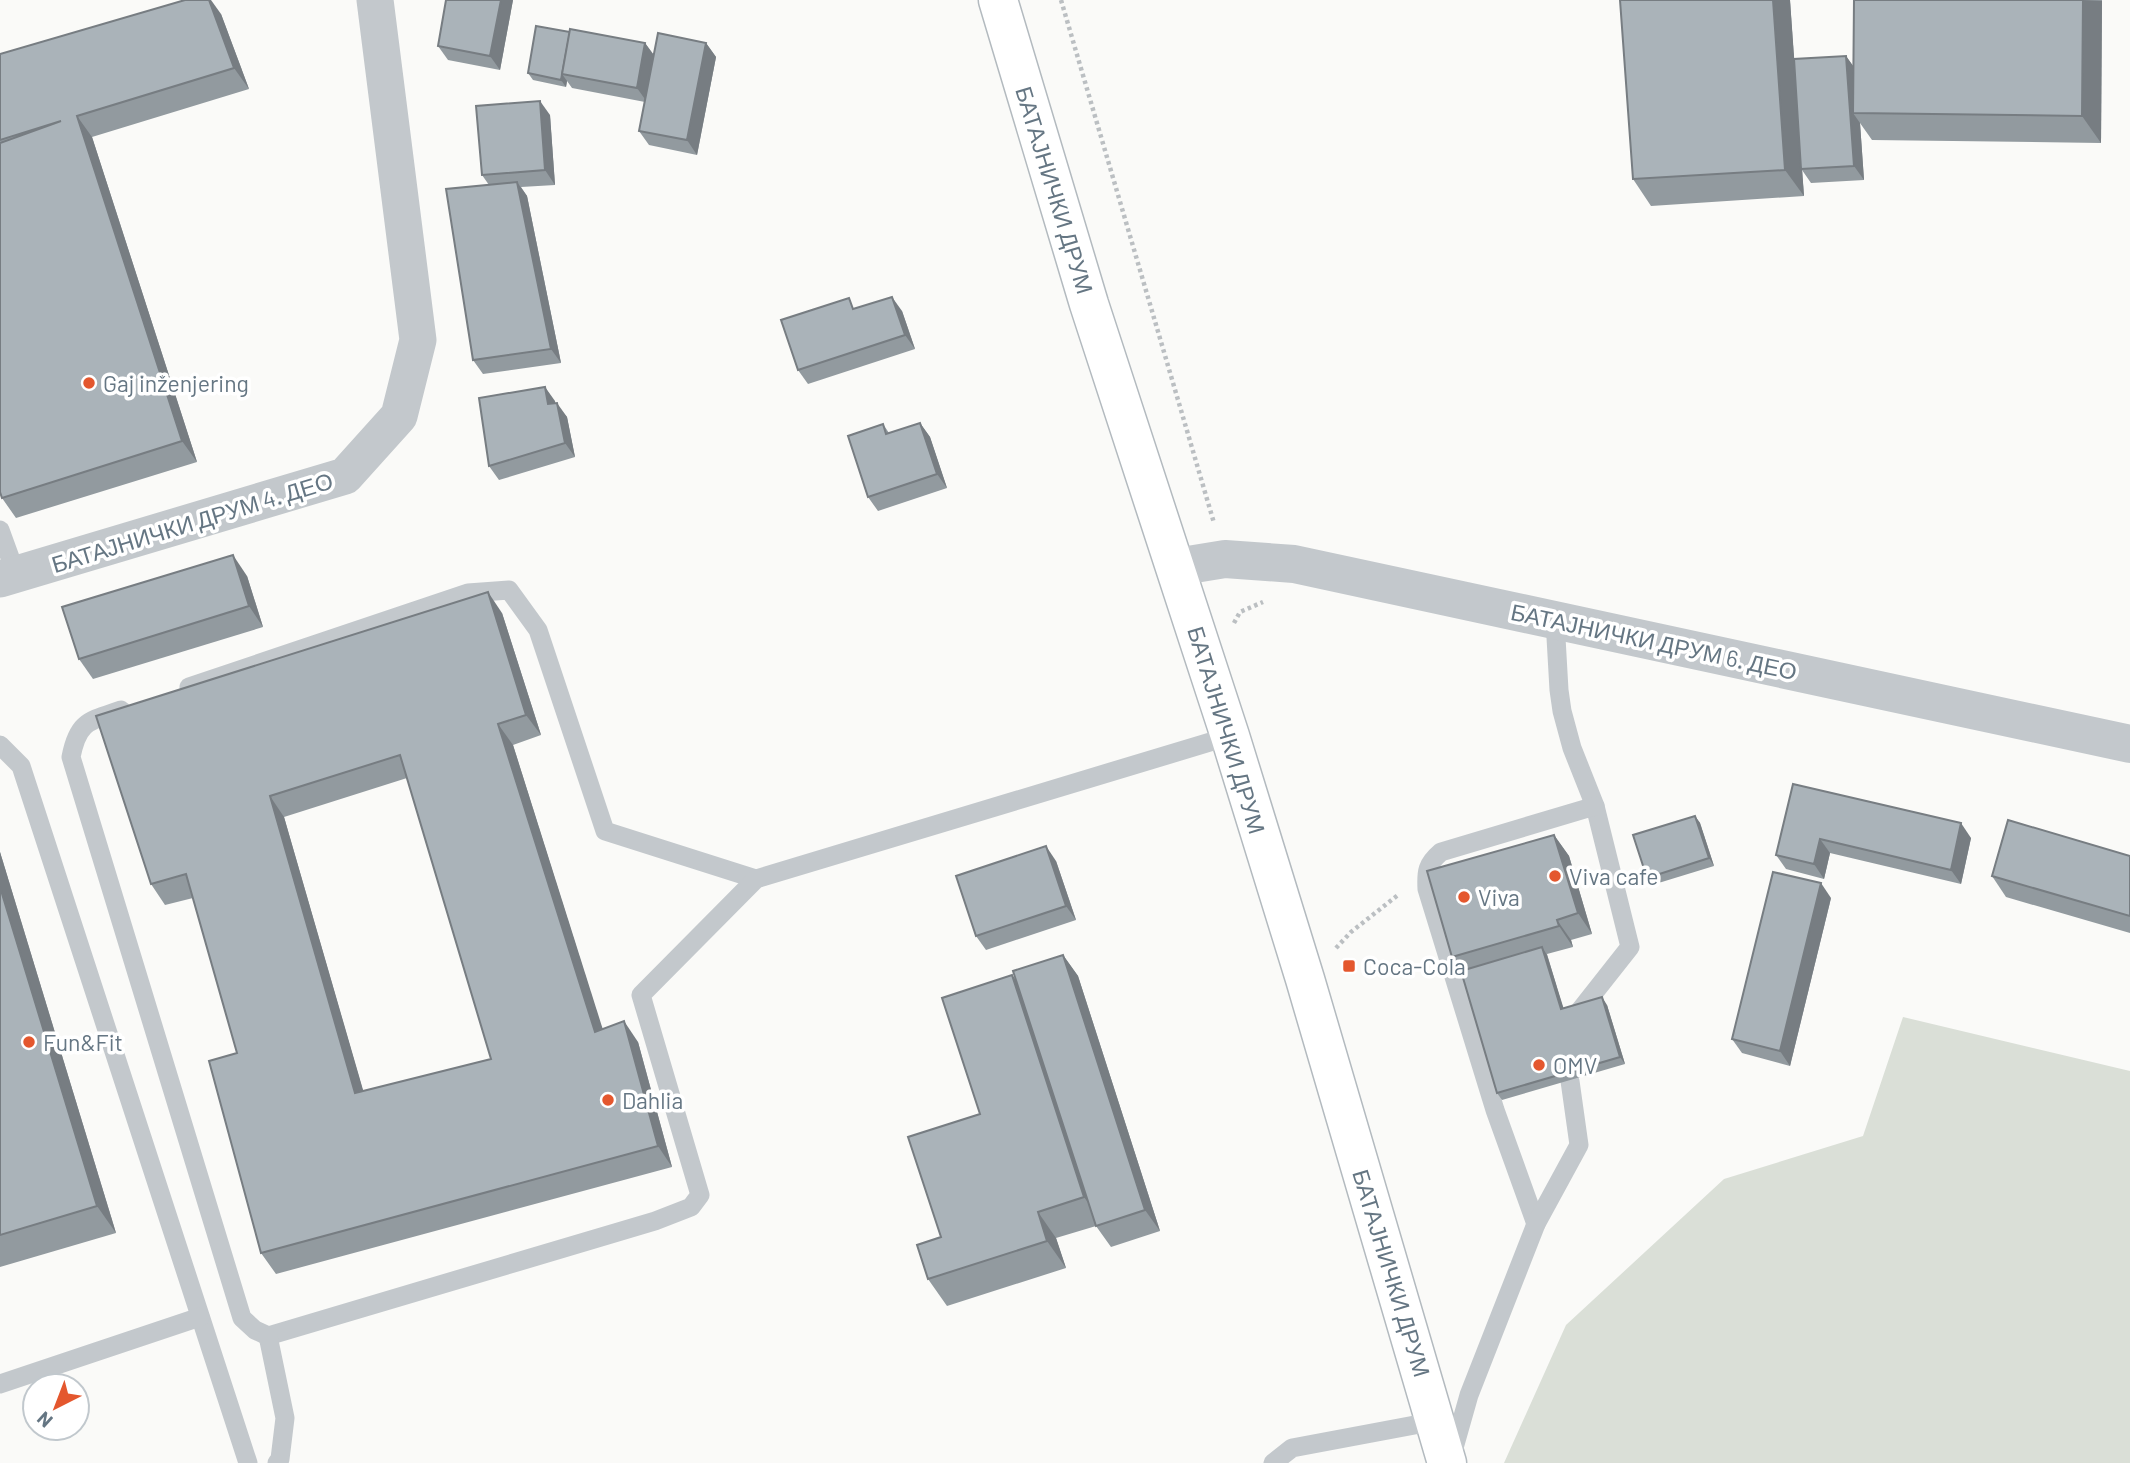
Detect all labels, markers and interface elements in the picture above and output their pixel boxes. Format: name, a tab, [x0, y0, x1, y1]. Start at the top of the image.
street label: БАТАЈНИЧКИ ДРУМ	[1010, 83, 1100, 297]
place label: Gaj inženjering	[103, 369, 249, 397]
marker: Gaj inženjering	[81, 375, 97, 391]
street label: БАТАЈНИЧКИ ДРУМ 4. ДЕО	[48, 466, 336, 578]
street label: БАТАЈНИЧКИ ДРУМ 6. ДЕО	[1508, 597, 1800, 685]
street label: БАТАЈНИЧКИ ДРУМ	[1182, 623, 1272, 837]
place label: Viva cafe	[1569, 862, 1658, 890]
marker: Viva cafe	[1547, 868, 1563, 884]
place label: Viva	[1478, 883, 1520, 911]
marker: Viva	[1456, 889, 1472, 905]
place label: Coca-Cola	[1363, 952, 1466, 980]
marker: Coca-Cola	[1341, 958, 1357, 974]
place label: Fun&Fit	[43, 1028, 123, 1056]
marker: Fun&Fit	[21, 1034, 37, 1050]
place label: OMV	[1553, 1051, 1597, 1079]
marker: OMV	[1531, 1057, 1547, 1073]
place label: Dahlia	[622, 1086, 683, 1114]
marker: Dahlia	[600, 1092, 616, 1108]
street label: БАТАЈНИЧКИ ДРУМ	[1347, 1166, 1437, 1380]
north arrow	[21, 1372, 91, 1442]
text: N	[32, 1407, 57, 1433]

